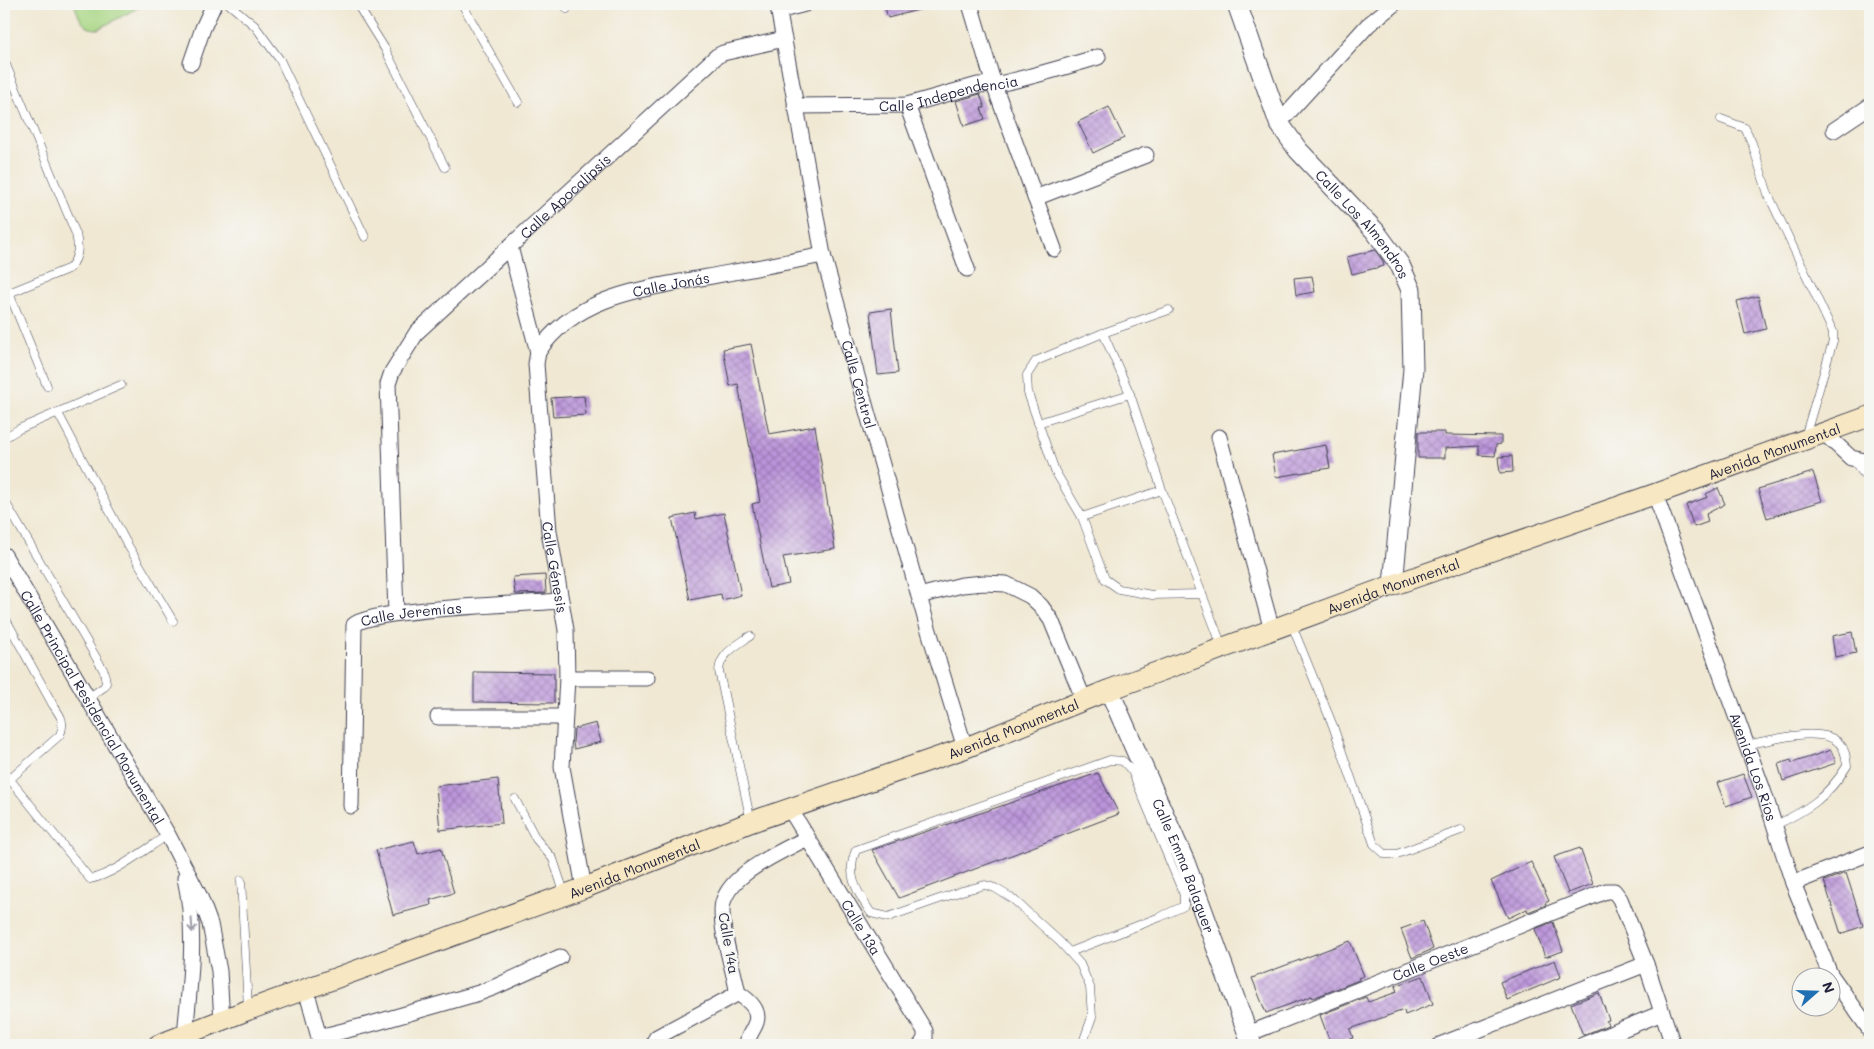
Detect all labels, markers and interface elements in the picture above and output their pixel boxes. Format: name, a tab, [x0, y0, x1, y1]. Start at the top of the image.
street label: Calle Independencia	[879, 70, 1020, 115]
street label: Calle Apocalipsis	[515, 149, 614, 242]
street label: Calle Los Almendros	[1312, 165, 1414, 281]
street label: Calle Jonás	[630, 267, 711, 301]
street label: Calle Central	[838, 338, 881, 430]
street label: Avenida Monumental	[1705, 418, 1843, 484]
street label: Calle Génesis	[539, 521, 572, 614]
street label: Avenida Monumental	[1324, 553, 1462, 618]
street label: Calle Principal Residencial Monumental	[17, 586, 169, 828]
street label: Calle Jeremías	[358, 598, 463, 630]
street label: Avenida Monumental	[945, 694, 1081, 763]
street label: Avenida Los Ríos	[1726, 710, 1782, 823]
street label: Calle Emma Balaguer	[1148, 795, 1220, 936]
street label: Avenida Monumental	[566, 834, 703, 902]
street label: Calle 13a	[837, 895, 886, 958]
street label: Calle 14a	[714, 911, 744, 975]
one-way arrow	[187, 916, 197, 932]
street label: Calle Oeste	[1389, 938, 1471, 985]
north arrow	[1792, 966, 1842, 1016]
text: N	[1818, 979, 1839, 996]

